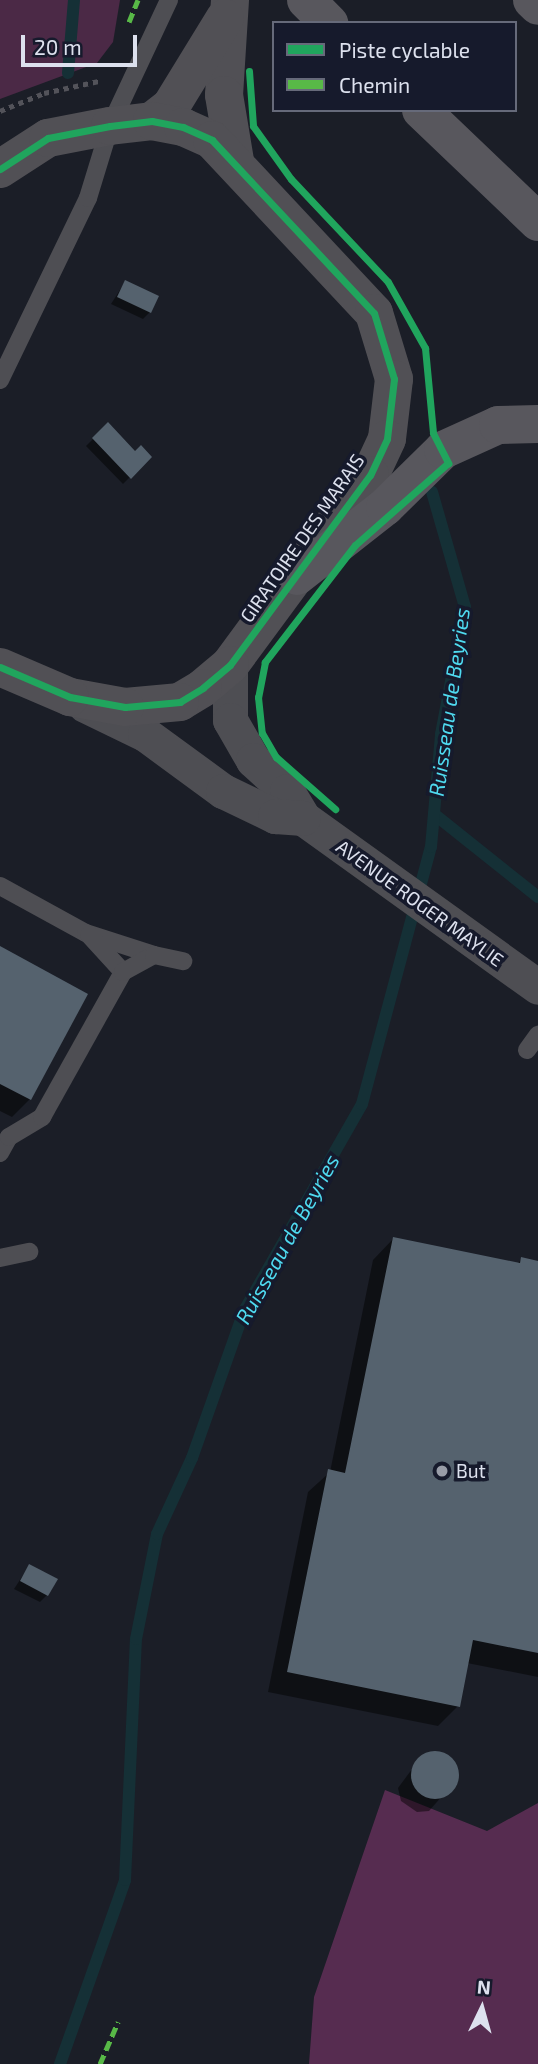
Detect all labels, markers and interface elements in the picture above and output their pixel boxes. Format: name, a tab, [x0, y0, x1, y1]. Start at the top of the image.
scale bar	[24, 21, 140, 65]
legend	[272, 21, 517, 112]
text: 20 m	[34, 34, 82, 59]
text: Piste cyclable	[339, 37, 470, 62]
text: Chemin	[339, 72, 410, 97]
street label: GIRATOIRE DES MARAIS	[235, 449, 369, 627]
water label: Ruisseau de Beyries	[423, 606, 475, 798]
street label: AVENUE ROGER MAYLIE	[332, 835, 508, 971]
water label: Ruisseau de Beyries	[230, 1150, 344, 1328]
place label: But	[456, 1460, 486, 1482]
marker: But	[434, 1463, 450, 1479]
north arrow	[447, 1973, 517, 2043]
text: N	[476, 1975, 492, 1999]

